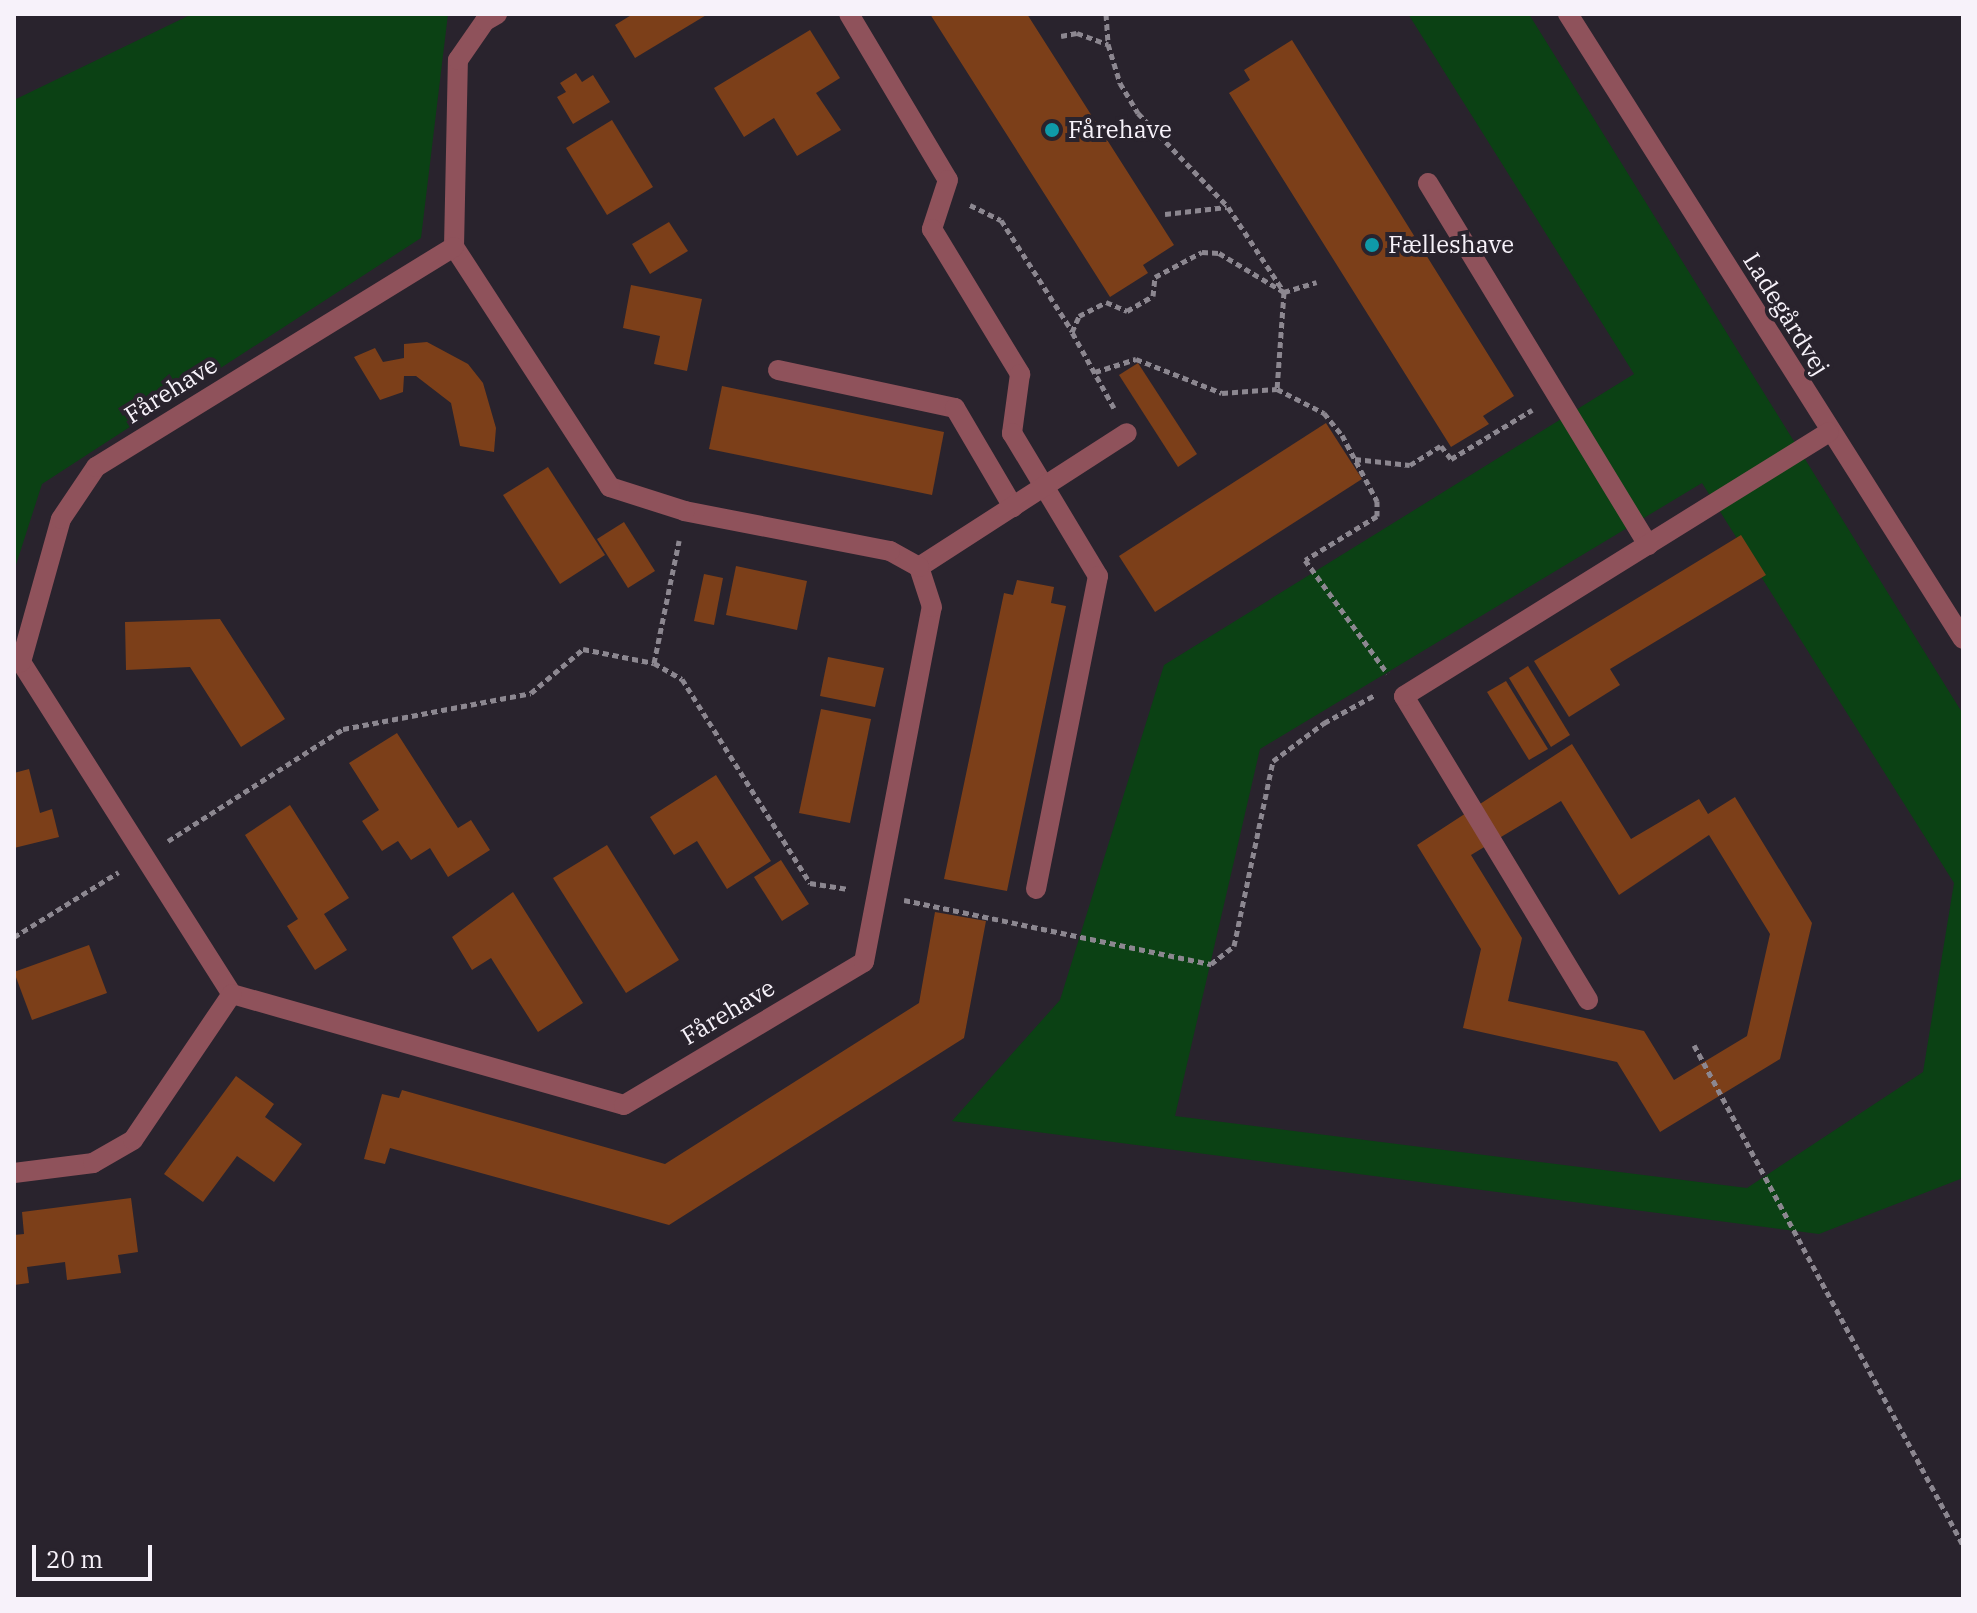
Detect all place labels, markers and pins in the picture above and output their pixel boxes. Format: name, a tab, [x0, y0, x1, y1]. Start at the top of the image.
place label: Fårehave	[1068, 116, 1172, 144]
marker: Fårehave	[1043, 121, 1061, 139]
place label: Fælleshave	[1388, 231, 1514, 259]
marker: Fælleshave	[1363, 236, 1381, 254]

